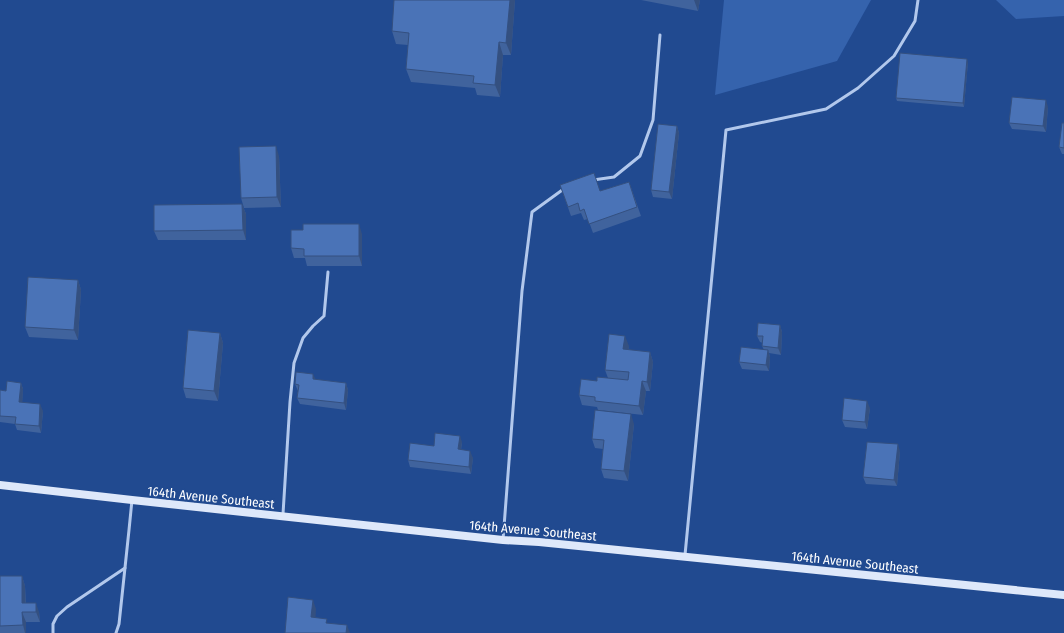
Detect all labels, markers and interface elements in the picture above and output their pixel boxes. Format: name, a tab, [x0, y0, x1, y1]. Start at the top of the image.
street label: 164th Avenue Southeast	[147, 483, 276, 512]
street label: 164th Avenue Southeast	[469, 517, 598, 544]
street label: 164th Avenue Southeast	[791, 548, 920, 577]

